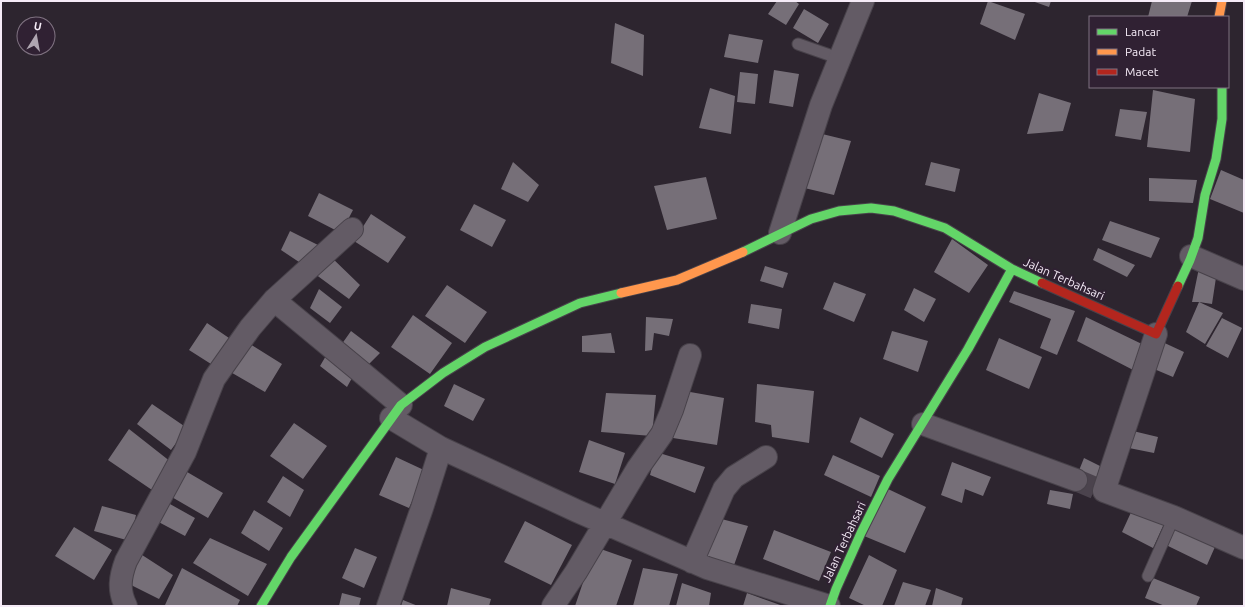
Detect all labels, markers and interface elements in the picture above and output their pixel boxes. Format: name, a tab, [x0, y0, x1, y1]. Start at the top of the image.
north arrow	[16, 16, 56, 56]
legend	[1089, 16, 1229, 88]
text: U	[33, 20, 43, 33]
text: Lancar	[1125, 25, 1161, 38]
text: Padat	[1125, 45, 1156, 58]
text: Macet	[1125, 65, 1159, 78]
street label: Jalan Terbahsari	[1022, 255, 1107, 302]
street label: Jalan Terbahsari	[819, 499, 868, 584]

